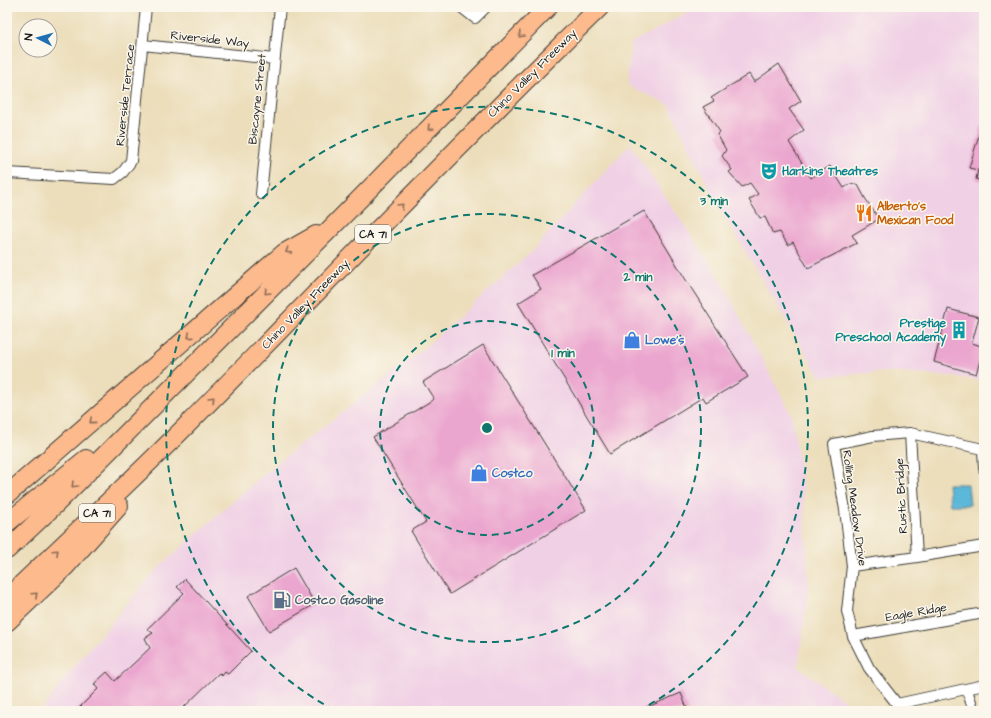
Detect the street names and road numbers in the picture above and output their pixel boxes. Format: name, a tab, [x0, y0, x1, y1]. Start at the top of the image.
street label: Chino Valley Freeway	[484, 25, 582, 122]
street label: Riverside Way	[170, 27, 251, 53]
street label: Riverside Terrace	[112, 43, 139, 147]
street label: Biscayne Street	[244, 53, 272, 145]
road number: CA 71	[355, 225, 391, 243]
street label: Chino Valley Freeway	[258, 255, 354, 354]
street label: Rolling Meadow Drive	[837, 449, 871, 568]
street label: Rustic Bridge	[891, 457, 913, 534]
road number: CA 71	[79, 504, 115, 522]
street label: Eagle Ridge	[884, 599, 949, 627]

